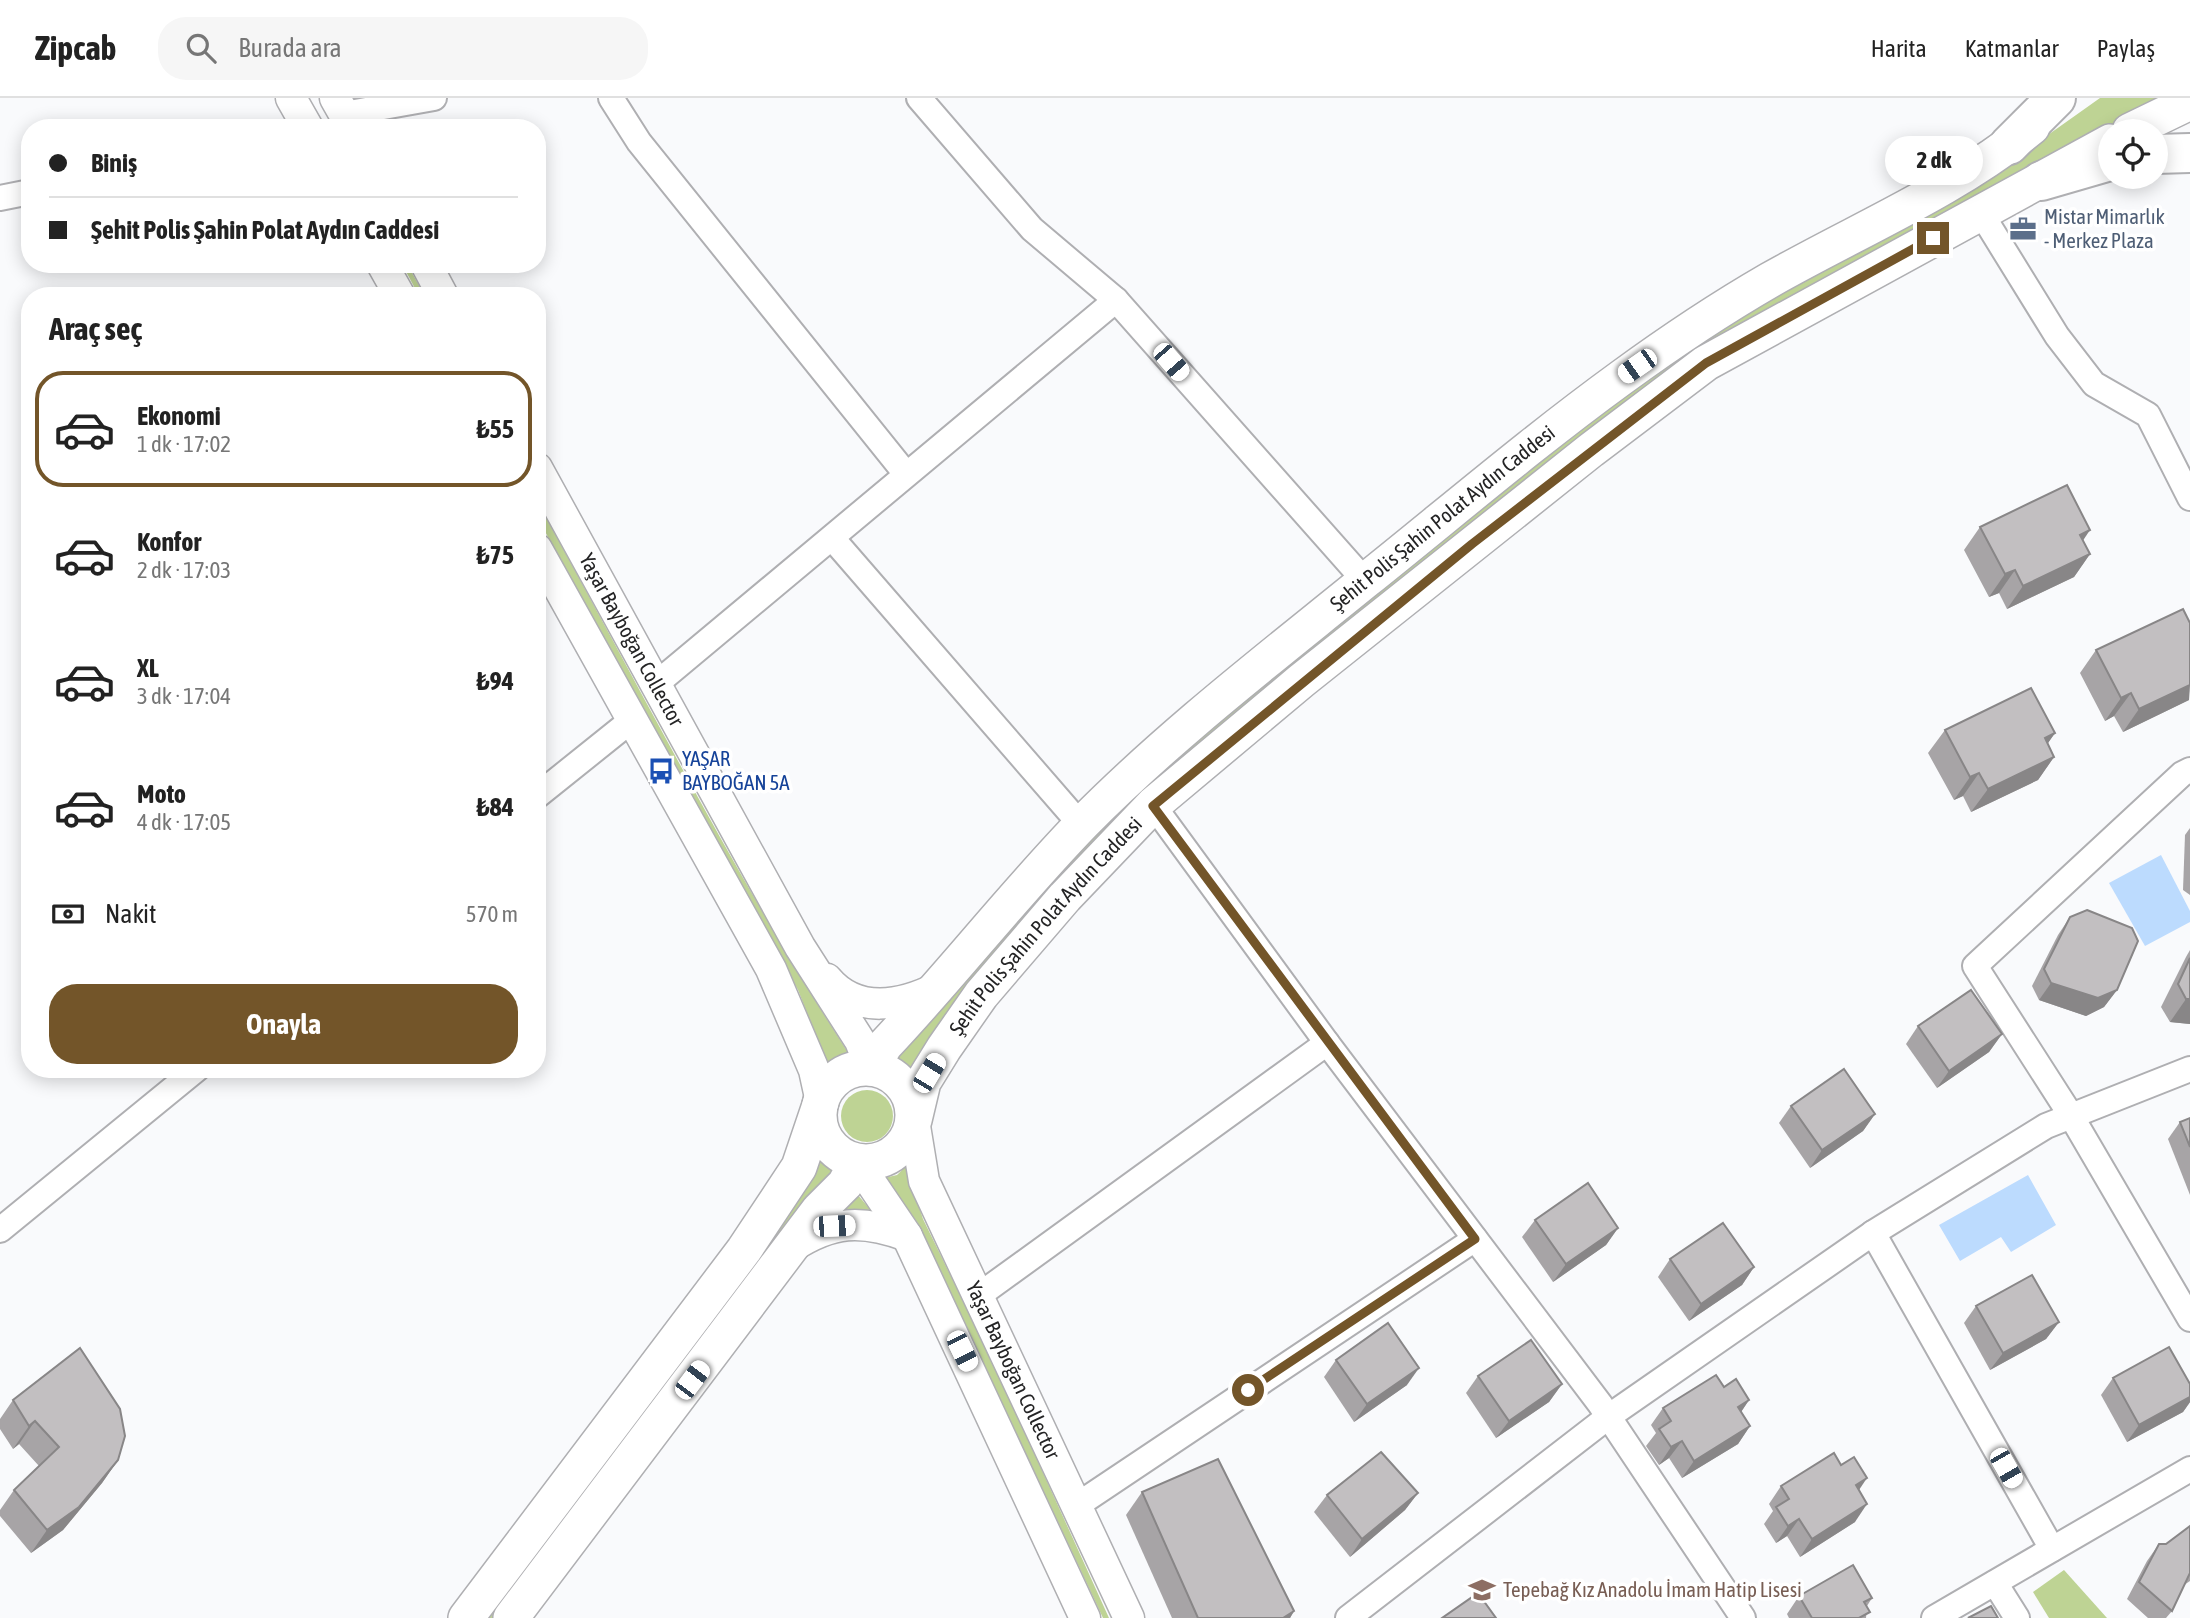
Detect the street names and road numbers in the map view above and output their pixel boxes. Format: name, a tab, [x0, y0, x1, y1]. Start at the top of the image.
street label: Şehit Polis Şahin Polat Aydın Caddesi	[1325, 420, 1559, 615]
street label: Yaşar Bayboğan Collector	[575, 549, 690, 730]
street label: Şehit Polis Şahin Polat Aydın Caddesi	[944, 811, 1146, 1039]
street label: Yaşar Bayboğan Collector	[962, 1277, 1066, 1463]

